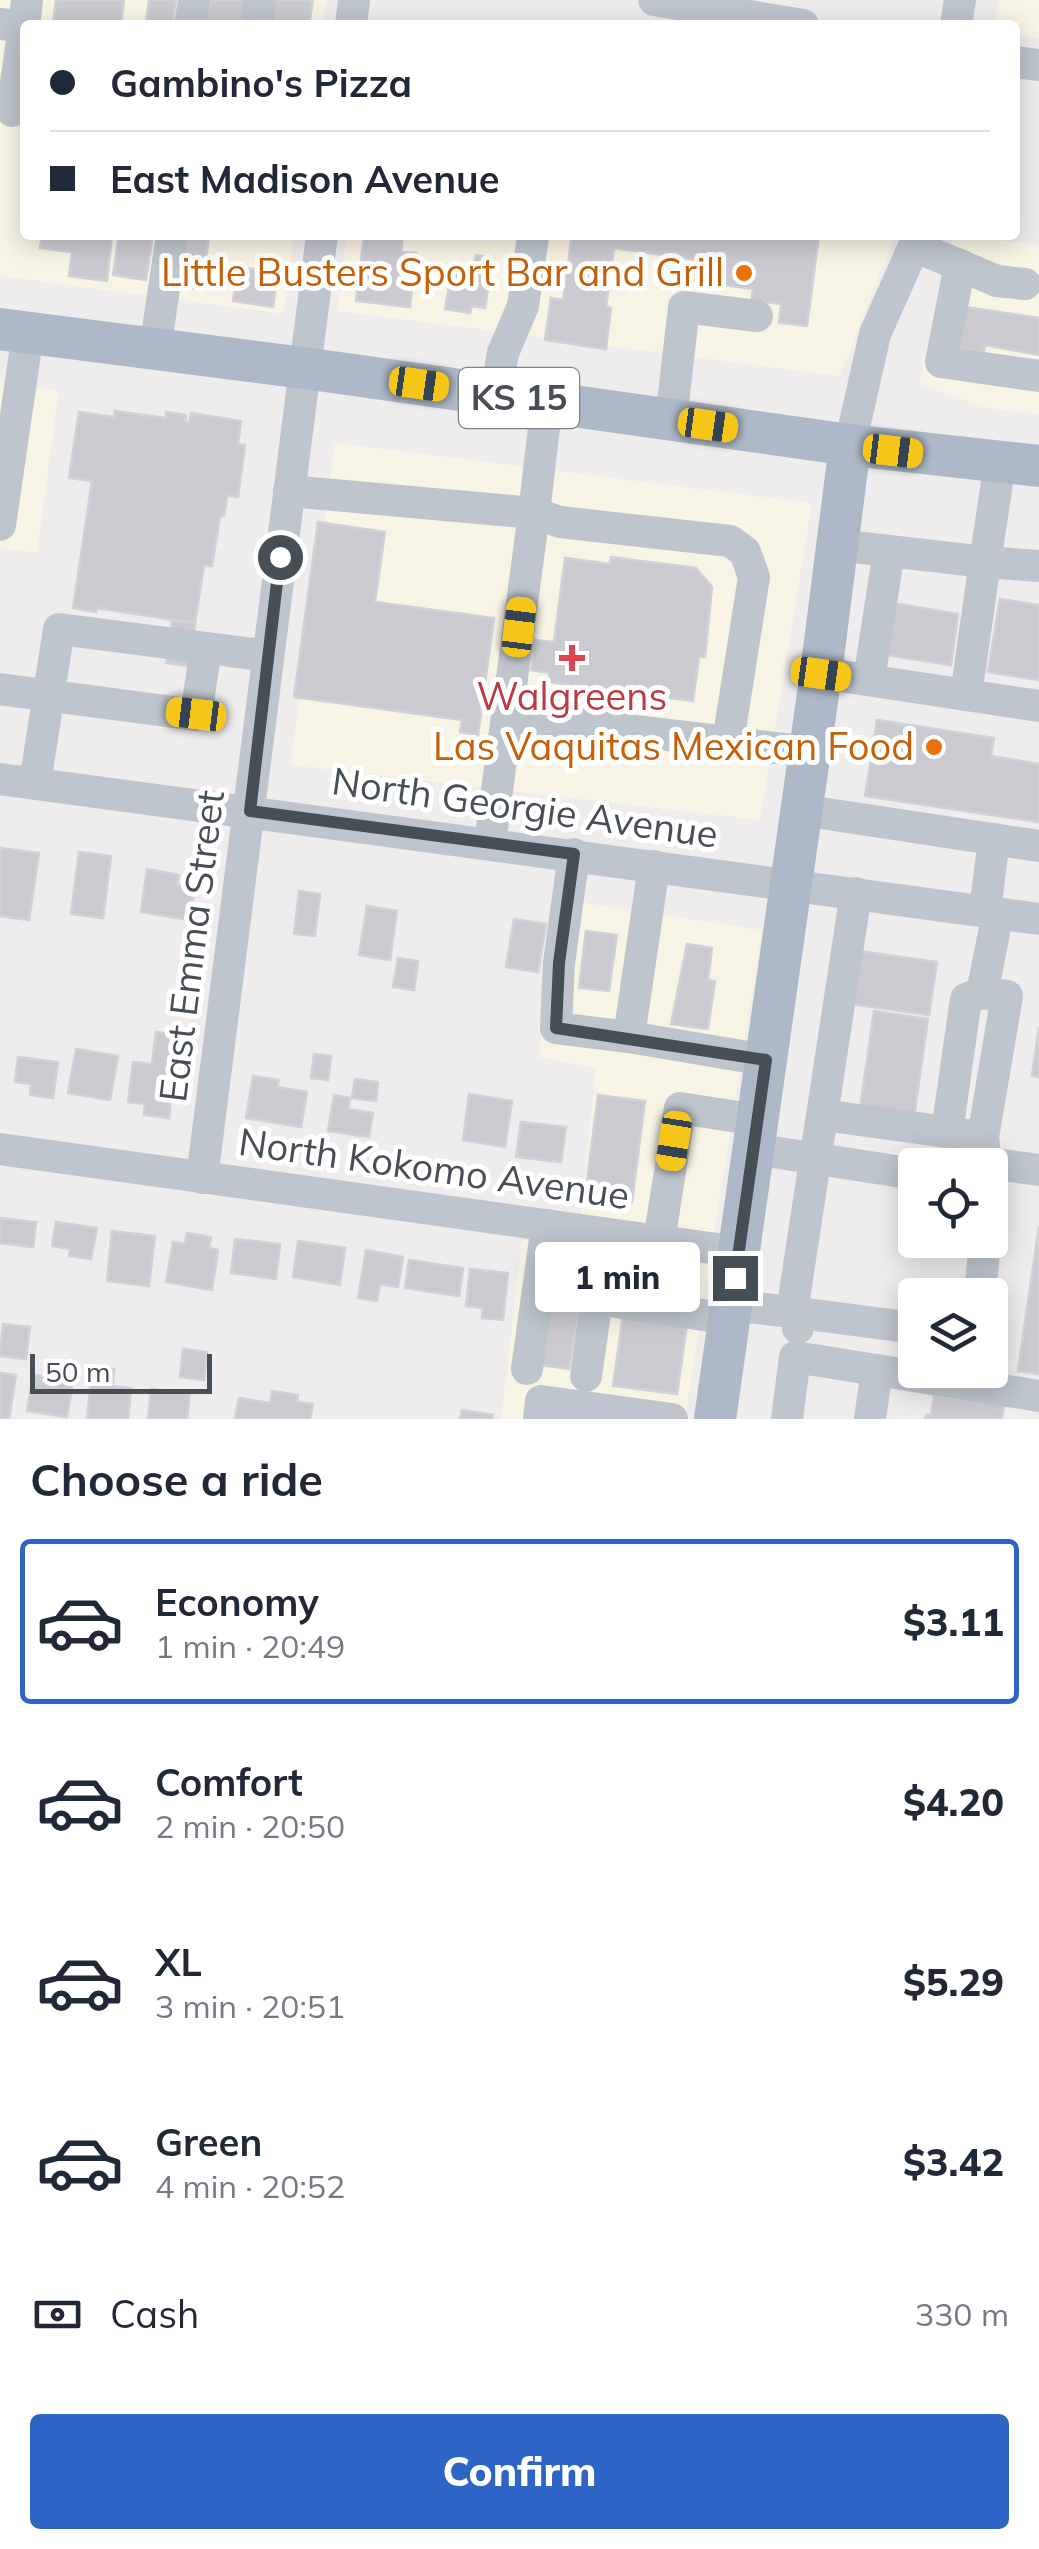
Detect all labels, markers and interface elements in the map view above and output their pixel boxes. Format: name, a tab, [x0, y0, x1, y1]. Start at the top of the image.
text: Gambino's Pizza	[110, 59, 412, 107]
text: East Madison Avenue	[110, 155, 500, 203]
place label: Little Busters Sport Bar and Grill	[161, 248, 724, 296]
marker: Little Busters Sport Bar and Grill	[733, 262, 755, 284]
car	[387, 365, 451, 403]
road number: KS 15	[459, 368, 579, 428]
car	[676, 406, 740, 444]
car	[861, 432, 925, 470]
route start	[258, 535, 303, 580]
car	[500, 595, 538, 659]
marker: Walgreens	[561, 647, 583, 669]
car	[789, 655, 853, 693]
place label: Walgreens	[477, 672, 667, 720]
car	[164, 695, 228, 733]
place label: Las Vaquitas Mexican Food	[433, 722, 914, 770]
marker: Las Vaquitas Mexican Food	[923, 736, 945, 758]
street label: North Georgie Avenue	[329, 756, 721, 858]
street label: East Emma Street	[148, 787, 234, 1104]
car	[654, 1109, 694, 1173]
street label: North Kokomo Avenue	[236, 1117, 632, 1219]
map controls	[898, 1148, 1008, 1388]
button: locate	[898, 1148, 1008, 1258]
callout: 1 min	[535, 1243, 700, 1313]
route end	[713, 1256, 758, 1301]
text: 1 min	[575, 1257, 660, 1297]
button: layers	[898, 1278, 1008, 1388]
scale bar	[30, 1349, 212, 1394]
text: 50 m	[45, 1354, 111, 1389]
text: Choose a ride	[30, 1451, 323, 1507]
icon: car	[35, 1577, 125, 1667]
text: Economy	[155, 1578, 319, 1626]
text: $3.11	[903, 1598, 1004, 1646]
text: 1 min · 20:49	[155, 1626, 345, 1666]
icon: car	[35, 1757, 125, 1847]
text: Comfort	[155, 1758, 303, 1806]
text: $4.20	[903, 1778, 1004, 1826]
text: 2 min · 20:50	[155, 1806, 345, 1846]
icon: car	[35, 1937, 125, 2027]
text: XL	[155, 1938, 202, 1986]
text: $5.29	[903, 1958, 1004, 2006]
text: 3 min · 20:51	[155, 1986, 345, 2026]
icon: car	[35, 2117, 125, 2207]
text: Green	[155, 2118, 262, 2166]
text: $3.42	[903, 2138, 1004, 2186]
text: 4 min · 20:52	[155, 2166, 345, 2206]
icon: cash	[30, 2287, 85, 2342]
text: Cash	[110, 2290, 199, 2338]
text: 330 m	[915, 2294, 1009, 2334]
button: Confirm	[30, 2414, 1009, 2529]

